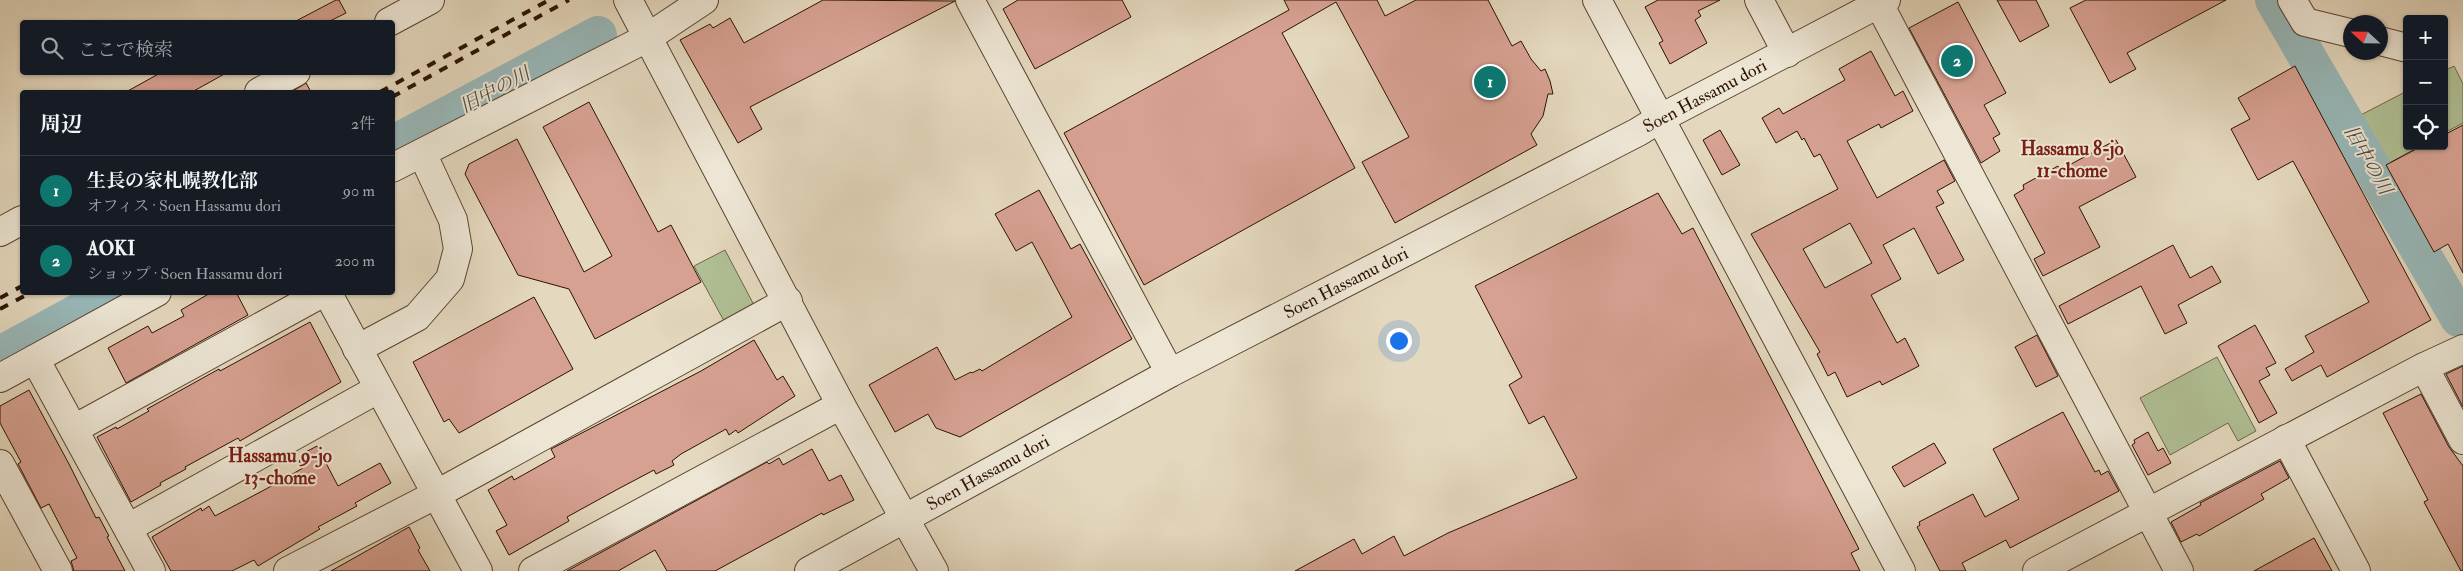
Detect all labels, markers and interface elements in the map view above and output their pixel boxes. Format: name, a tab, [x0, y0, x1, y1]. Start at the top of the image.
north arrow	[2343, 15, 2388, 60]
map controls	[2403, 15, 2448, 150]
button: +	[2403, 15, 2448, 60]
search box	[20, 20, 395, 75]
icon: search	[38, 34, 66, 62]
text: ここで検索	[78, 38, 173, 62]
pin: 2	[1941, 42, 1973, 80]
street label: Soen Hassamu dori	[1639, 54, 1771, 138]
button: −	[2403, 60, 2448, 105]
water label: 旧中の川	[456, 61, 536, 118]
pin: 1	[1474, 63, 1506, 101]
button: locate	[2403, 105, 2448, 150]
text: 周辺	[40, 111, 82, 138]
text: 2件	[351, 114, 375, 134]
water label: 旧中の川	[2339, 121, 2398, 201]
district label: Hassamu 8-jo 11-chome	[2020, 137, 2124, 183]
text: 生長の家札幌教化部	[87, 169, 258, 193]
text: 1	[53, 181, 59, 201]
text: 90 m	[343, 181, 375, 201]
text: オフィス · Soen Hassamu dori	[87, 196, 281, 216]
text: AOKI	[87, 237, 135, 261]
street label: Soen Hassamu dori	[1280, 242, 1412, 324]
text: 2	[52, 251, 60, 271]
text: 200 m	[335, 251, 375, 271]
text: ショップ · Soen Hassamu dori	[87, 264, 282, 284]
your location	[1386, 328, 1412, 354]
street label: Soen Hassamu dori	[922, 430, 1054, 516]
district label: Hassamu 9-jo 13-chome	[228, 444, 332, 490]

